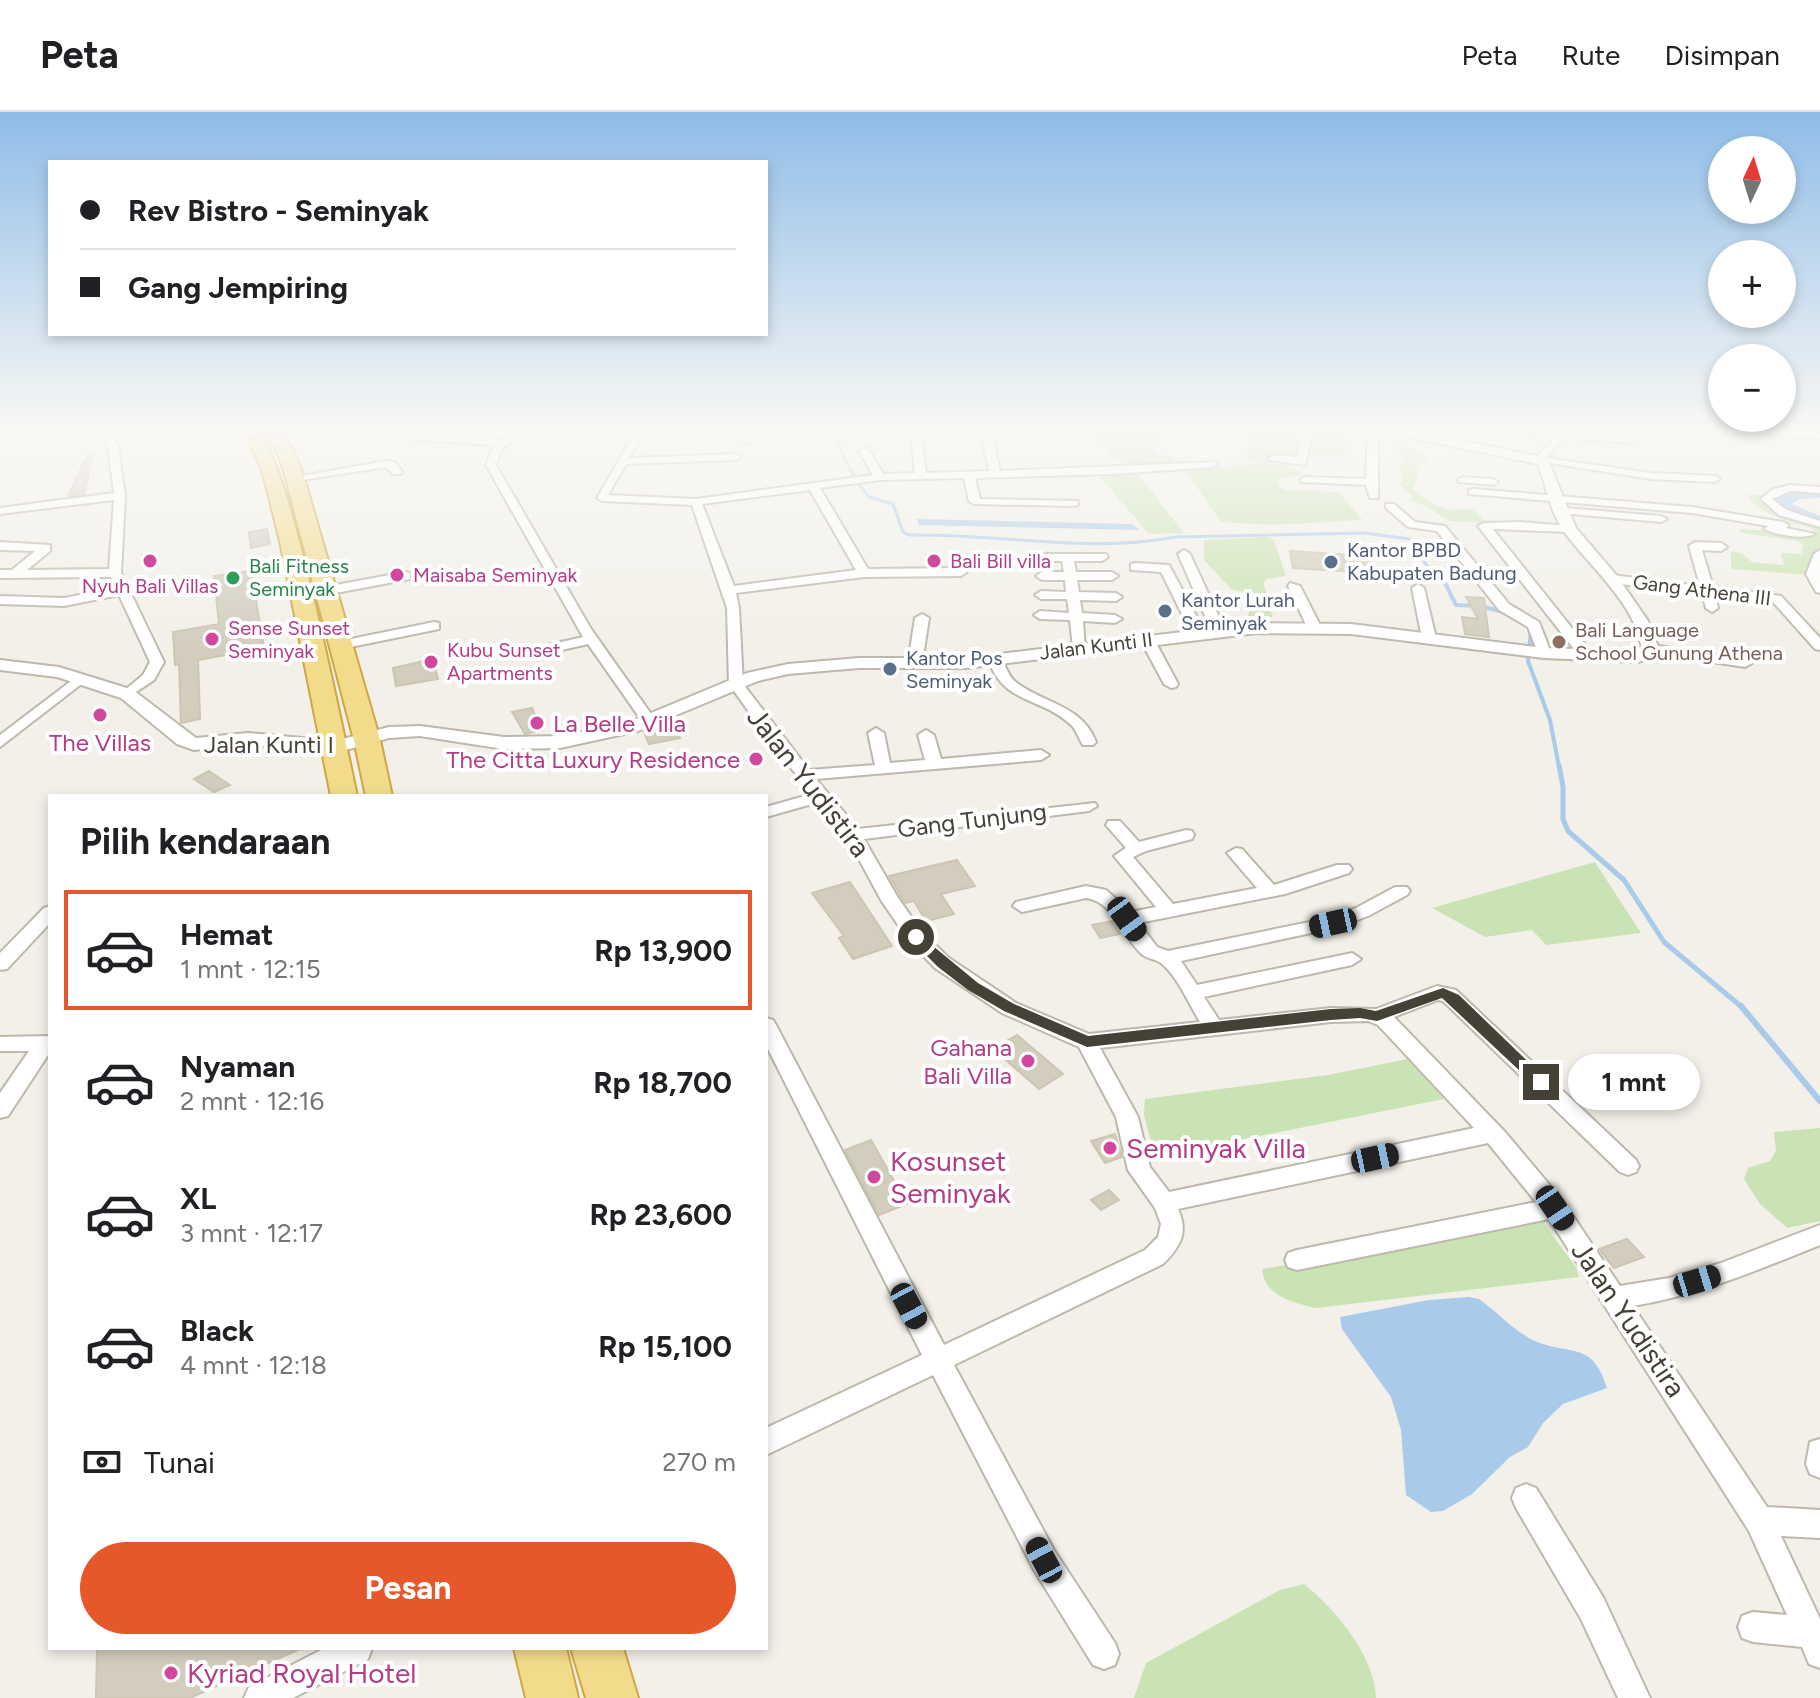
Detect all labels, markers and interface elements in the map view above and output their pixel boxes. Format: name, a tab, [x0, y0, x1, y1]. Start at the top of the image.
text: Peta	[40, 32, 119, 78]
text: Peta	[1461, 38, 1517, 72]
text: Rute	[1561, 38, 1620, 72]
text: Disimpan	[1664, 38, 1780, 72]
north arrow	[1708, 136, 1796, 224]
map controls	[1708, 136, 1796, 432]
text: Rev Bistro - Seminyak	[128, 192, 429, 229]
button: +	[1708, 240, 1796, 328]
text: Gang Jempiring	[128, 269, 348, 306]
button: −	[1708, 344, 1796, 432]
place label: Kantor BPBD Kabupaten Badung	[1347, 538, 1517, 585]
place label: Bali Bill villa	[950, 549, 1051, 573]
marker: Nyuh Bali Villas	[141, 552, 159, 570]
marker: Bali Bill villa	[925, 552, 943, 570]
marker: Kantor BPBD Kabupaten Badung	[1322, 553, 1340, 571]
place label: Bali Fitness Seminyak	[249, 554, 349, 601]
place label: Maisaba Seminyak	[413, 563, 577, 587]
marker: Maisaba Seminyak	[388, 566, 406, 584]
marker: Bali Fitness Seminyak	[224, 569, 242, 587]
street label: Gang Athena III	[1632, 570, 1772, 610]
place label: Nyuh Bali Villas	[82, 574, 218, 598]
place label: Kantor Lurah Seminyak	[1181, 588, 1295, 635]
marker: Kantor Lurah Seminyak	[1156, 602, 1174, 620]
place label: Sense Sunset Seminyak	[228, 616, 350, 663]
place label: Bali Language School Gunung Athena	[1575, 618, 1783, 665]
street label: Jalan Kunti II	[1038, 627, 1154, 665]
marker: Sense Sunset Seminyak	[203, 630, 221, 648]
marker: Bali Language School Gunung Athena	[1550, 633, 1568, 651]
place label: Kubu Sunset Apartments	[447, 638, 561, 685]
place label: Kantor Pos Seminyak	[906, 646, 1003, 693]
marker: Kubu Sunset Apartments	[422, 653, 440, 671]
marker: Kantor Pos Seminyak	[881, 660, 899, 678]
street label: Jalan Yudistira	[740, 701, 878, 863]
marker: The Villas	[91, 706, 109, 724]
place label: La Belle Villa	[553, 709, 686, 738]
marker: La Belle Villa	[528, 714, 546, 732]
place label: The Villas	[49, 728, 151, 757]
street label: Jalan Kunti I	[204, 730, 334, 759]
place label: The Citta Luxury Residence	[446, 745, 740, 774]
marker: The Citta Luxury Residence	[747, 750, 765, 768]
street label: Gang Tunjung	[896, 796, 1048, 844]
text: Pilih kendaraan	[80, 820, 330, 863]
car	[1103, 893, 1151, 945]
car	[1307, 906, 1359, 940]
icon: car	[84, 914, 156, 986]
text: Hemat	[180, 916, 273, 953]
route start	[898, 919, 934, 955]
text: Rp 13,900	[594, 932, 732, 969]
text: 1 mnt · 12:15	[180, 953, 321, 985]
place label: Gahana Bali Villa	[923, 1033, 1012, 1090]
icon: car	[84, 1046, 156, 1118]
text: Nyaman	[180, 1048, 295, 1085]
marker: Gahana Bali Villa	[1019, 1052, 1037, 1070]
callout: 1 mnt	[1569, 1054, 1701, 1110]
text: Rp 18,700	[593, 1064, 732, 1101]
route end	[1523, 1064, 1559, 1100]
text: 1 mnt	[1601, 1066, 1667, 1098]
text: 2 mnt · 12:16	[180, 1085, 324, 1117]
place label: Seminyak Villa	[1126, 1131, 1306, 1165]
marker: Seminyak Villa	[1101, 1139, 1119, 1157]
car	[1349, 1141, 1401, 1175]
place label: Kosunset Seminyak	[890, 1144, 1011, 1210]
marker: Kosunset Seminyak	[865, 1168, 883, 1186]
icon: car	[84, 1178, 156, 1250]
text: XL	[180, 1180, 216, 1217]
car	[1532, 1181, 1578, 1235]
text: Rp 23,600	[589, 1196, 732, 1233]
text: 3 mnt · 12:17	[180, 1217, 323, 1249]
street label: Jalan Yudistira	[1565, 1235, 1693, 1403]
car	[1671, 1263, 1723, 1299]
car	[887, 1279, 931, 1333]
icon: car	[84, 1310, 156, 1382]
text: Black	[180, 1312, 254, 1349]
text: Rp 15,100	[598, 1328, 732, 1365]
text: 4 mnt · 12:18	[180, 1349, 327, 1381]
icon: cash	[80, 1440, 124, 1484]
text: Tunai	[144, 1444, 215, 1481]
text: 270 m	[662, 1446, 736, 1478]
car	[1022, 1533, 1066, 1587]
button: Pesan	[80, 1542, 736, 1634]
place label: Kyriad Royal Hotel	[187, 1656, 417, 1690]
marker: Kyriad Royal Hotel	[162, 1664, 180, 1682]

